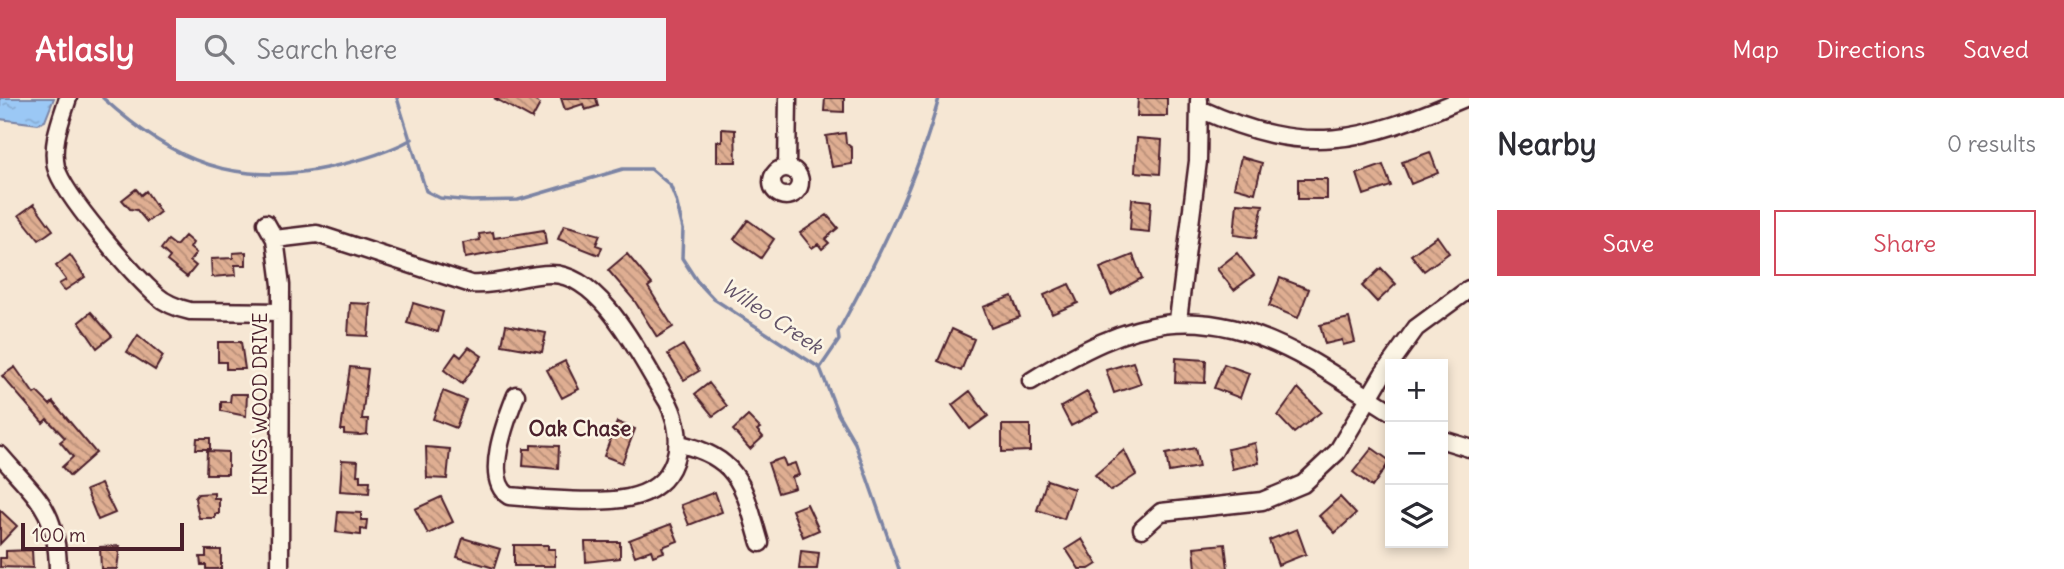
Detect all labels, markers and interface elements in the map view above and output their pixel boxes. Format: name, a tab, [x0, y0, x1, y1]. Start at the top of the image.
search box	[176, 18, 666, 81]
text: Atlasly	[35, 28, 134, 70]
icon: search	[200, 30, 238, 68]
text: Search here	[256, 33, 397, 66]
text: Map	[1732, 34, 1779, 64]
text: Directions	[1817, 34, 1925, 64]
text: Saved	[1963, 34, 2029, 64]
text: Nearby	[1497, 125, 1597, 163]
text: 0 results	[1947, 129, 2036, 158]
button: Save	[1497, 210, 1760, 276]
button: Share	[1774, 210, 2036, 276]
water label: Willeo Creek	[716, 272, 829, 360]
street label: KINGS WOOD DRIVE	[248, 312, 272, 496]
map controls	[1385, 359, 1448, 548]
button: +	[1385, 359, 1448, 422]
district label: Oak Chase	[529, 415, 631, 442]
button: −	[1385, 422, 1448, 485]
button: layers	[1385, 485, 1448, 548]
scale bar	[21, 520, 184, 552]
text: 100 m	[32, 523, 86, 547]

